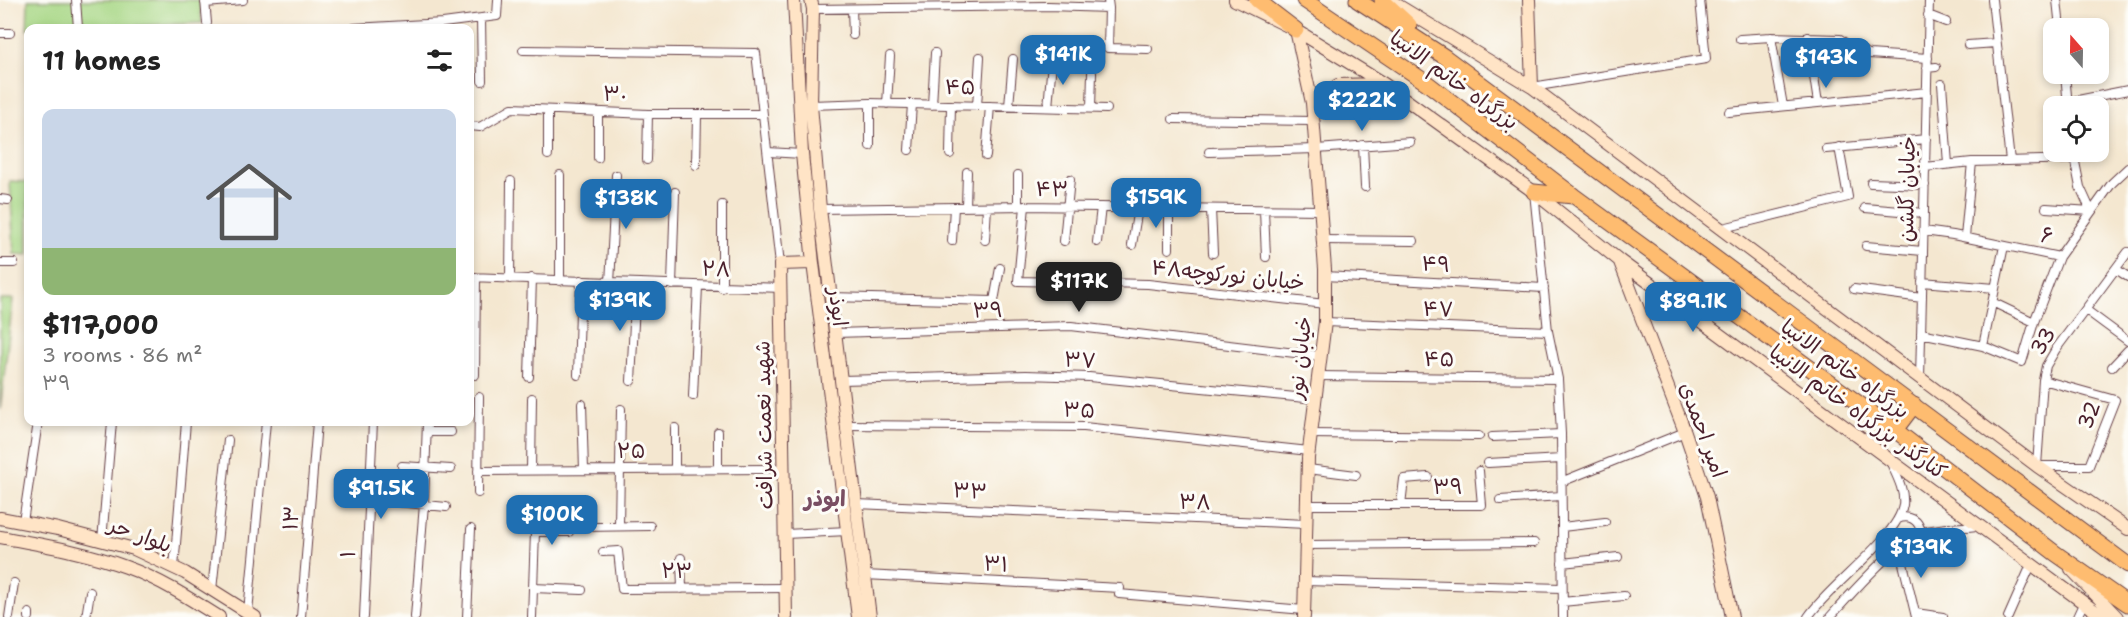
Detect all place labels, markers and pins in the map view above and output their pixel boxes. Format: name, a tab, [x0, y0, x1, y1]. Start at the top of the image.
pin: $141K	[1021, 35, 1105, 86]
pin: $143K	[1784, 38, 1868, 89]
pin: $222K	[1320, 81, 1404, 132]
pin: $159K	[1114, 178, 1198, 229]
pin: $138K	[584, 179, 668, 230]
pin: $117K	[1037, 262, 1121, 313]
pin: $139K	[578, 281, 662, 332]
pin: $89.1K	[1644, 282, 1742, 333]
pin: $91.5K	[332, 469, 430, 520]
pin: $100K	[510, 495, 594, 546]
pin: $139K	[1879, 528, 1963, 579]

